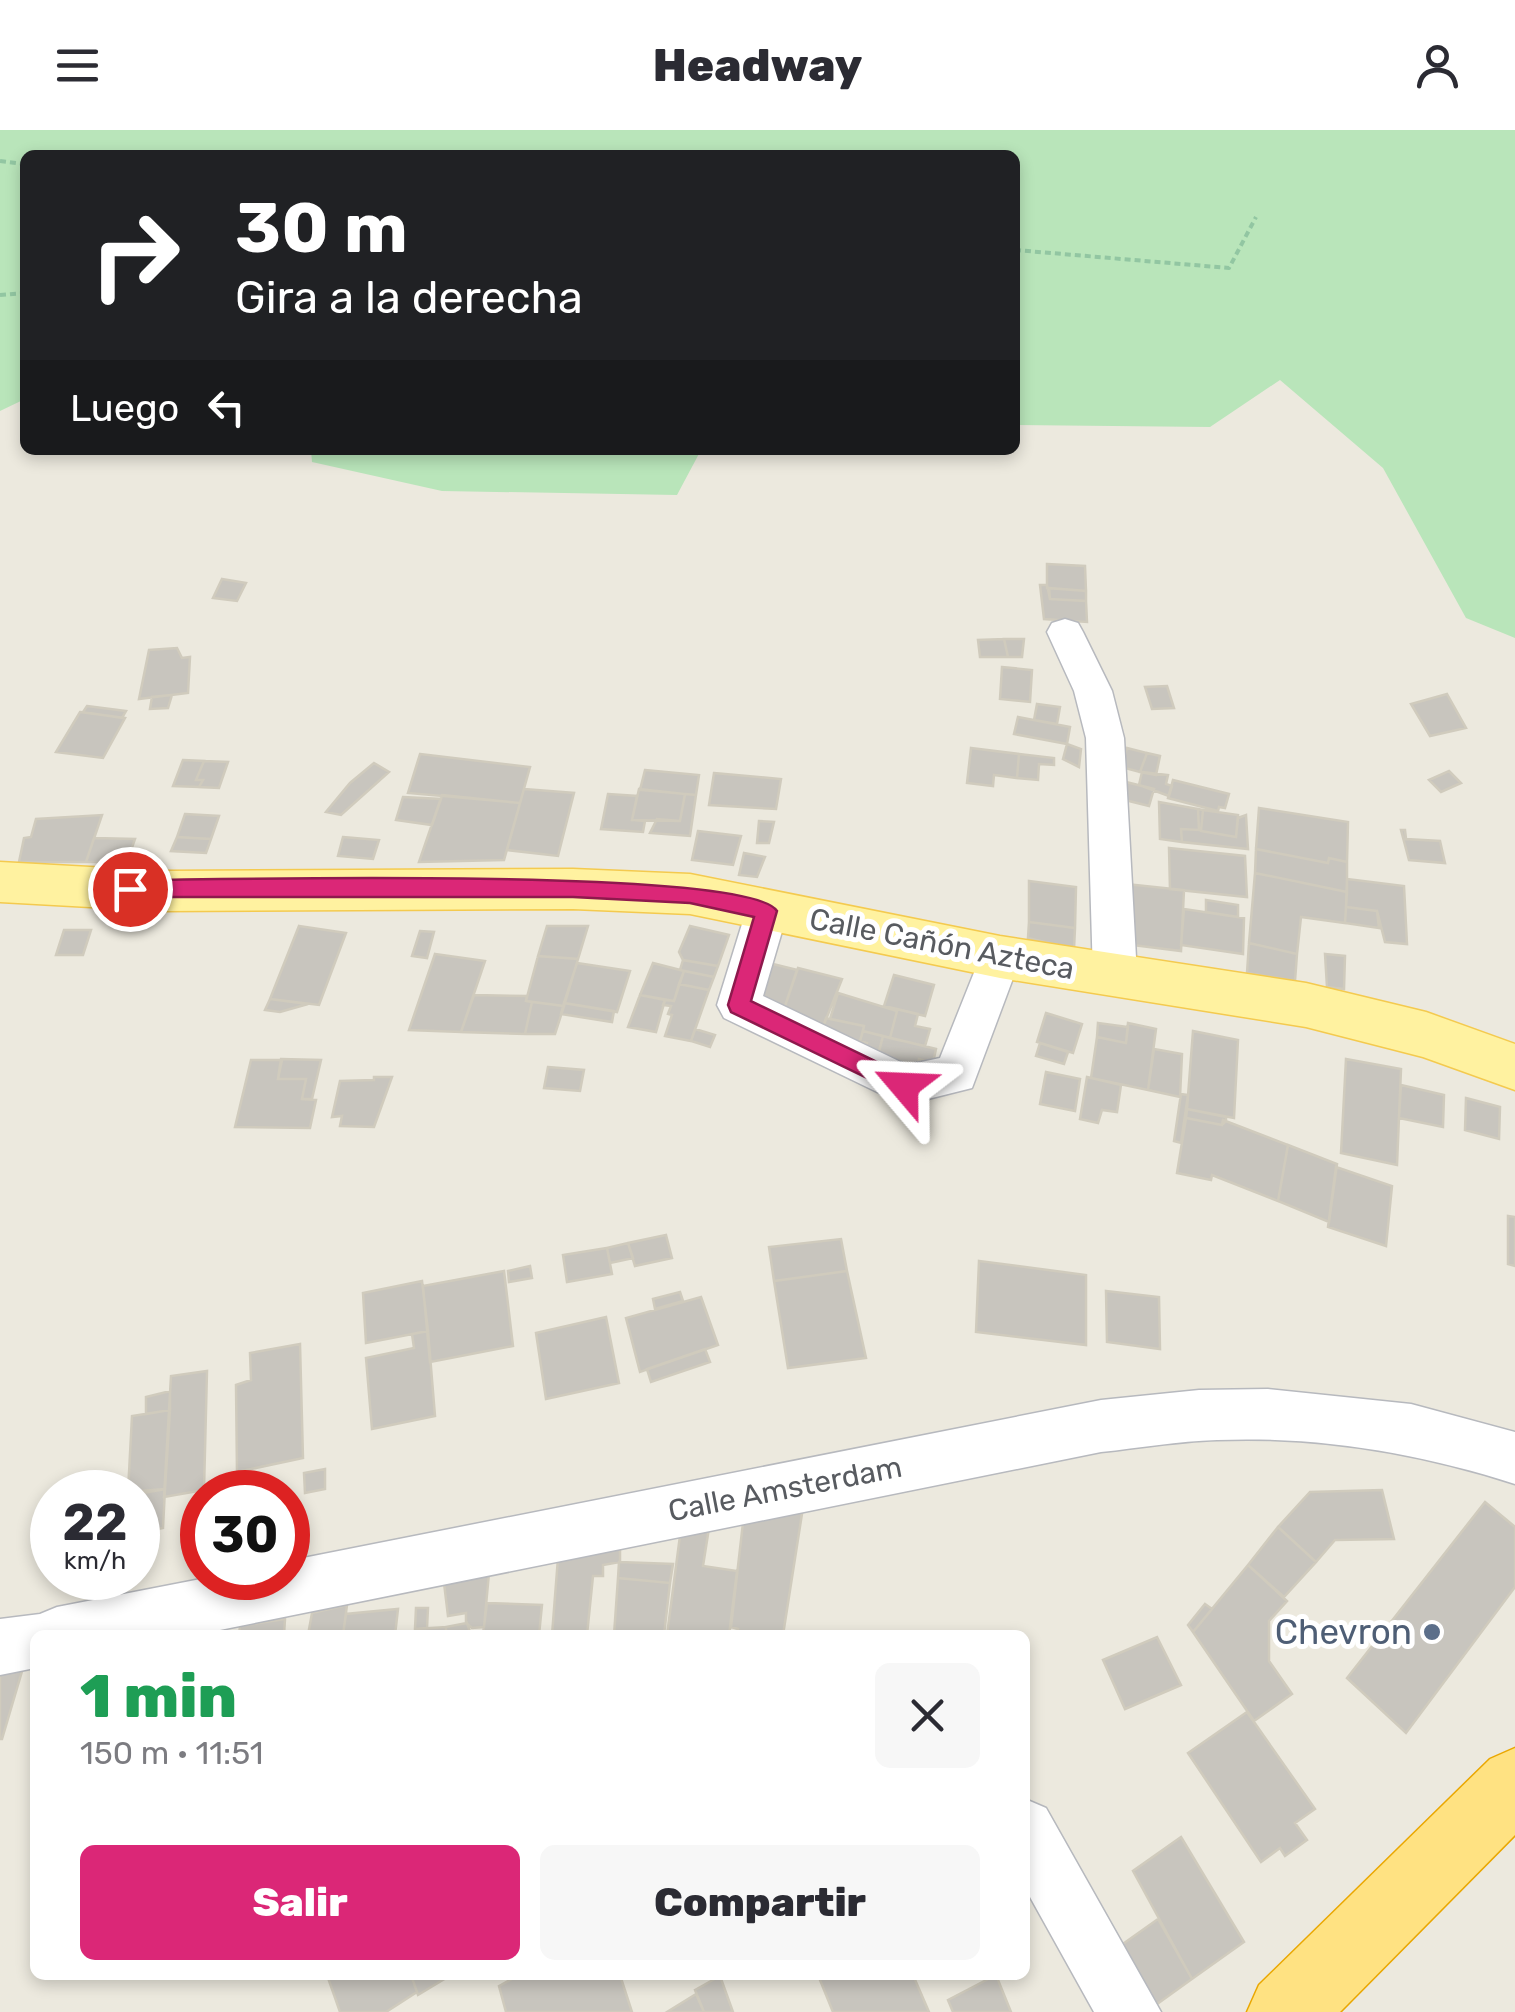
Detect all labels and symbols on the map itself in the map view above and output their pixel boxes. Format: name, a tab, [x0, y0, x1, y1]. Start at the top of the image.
pin	[88, 847, 173, 932]
street label: Calle Cañón Azteca	[807, 901, 1077, 987]
position arrow	[852, 1034, 956, 1138]
street label: Calle Amsterdam	[665, 1449, 905, 1529]
speed limit sign: 30	[180, 1470, 310, 1600]
place label: Chevron	[1275, 1611, 1412, 1653]
marker: Chevron	[1421, 1621, 1443, 1643]

